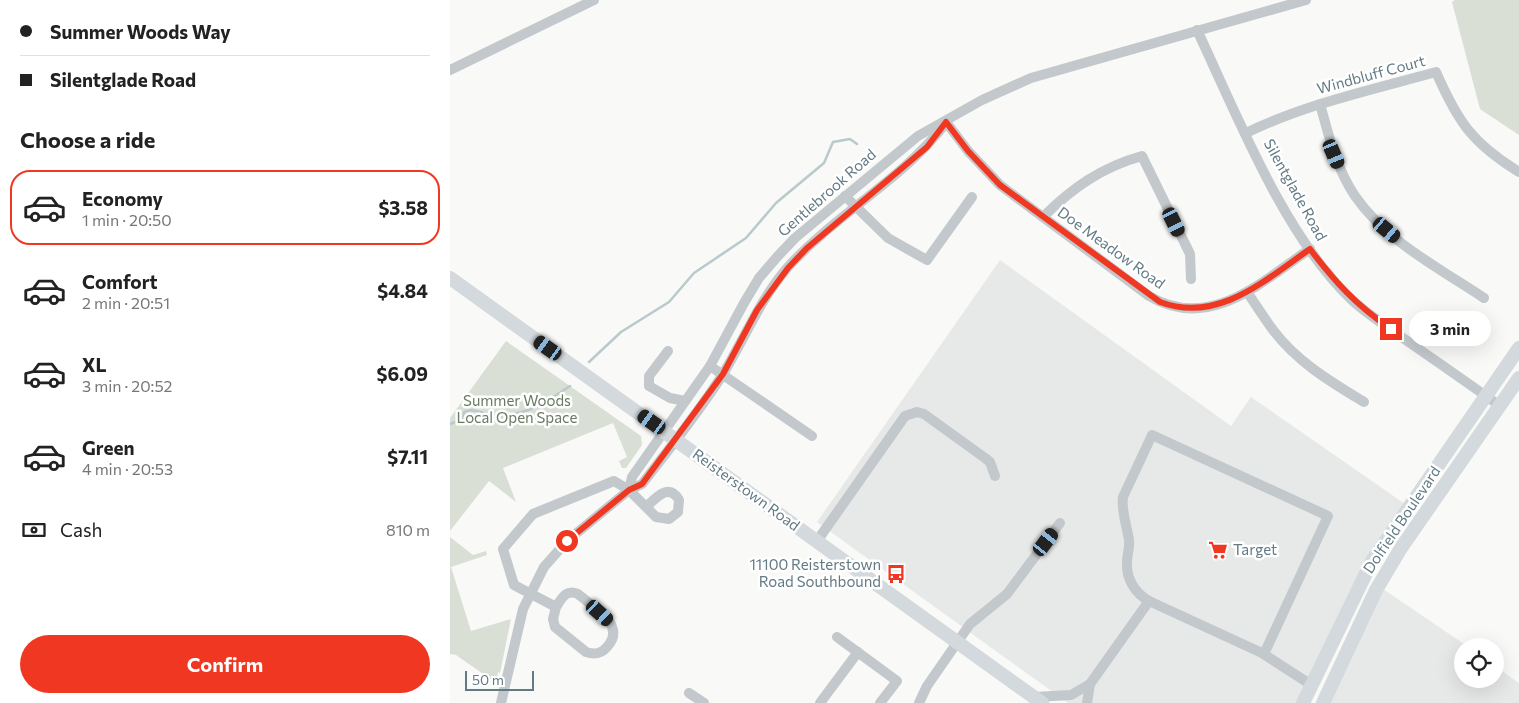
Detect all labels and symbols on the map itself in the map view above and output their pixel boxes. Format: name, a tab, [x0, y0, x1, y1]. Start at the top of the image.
street label: Windbluff Court	[1315, 51, 1427, 97]
street label: Silentglade Road	[1261, 136, 1331, 243]
car	[1321, 137, 1346, 171]
street label: Gentlebrook Road	[774, 145, 879, 240]
street label: Doe Meadow Road	[1054, 202, 1169, 292]
car	[1160, 205, 1187, 239]
car	[1370, 215, 1403, 245]
callout: 3 min	[1408, 312, 1491, 346]
route end	[1380, 318, 1402, 340]
car	[531, 333, 564, 363]
park label: Summer Woods Local Open Space	[457, 391, 578, 426]
car	[635, 407, 668, 437]
street label: Reisterstown Road	[690, 444, 804, 534]
street label: Dolfield Boulevard	[1359, 463, 1444, 576]
car	[1030, 526, 1061, 558]
route start	[556, 530, 578, 552]
supermarket icon: Target	[1207, 539, 1229, 561]
place label: Target	[1233, 540, 1277, 558]
place label: 11100 Reisterstown Road Southbound	[749, 555, 881, 590]
bus stop icon: 11100 Reisterstown Road Southbound	[885, 563, 907, 585]
car	[583, 597, 616, 629]
scale bar	[465, 668, 534, 691]

